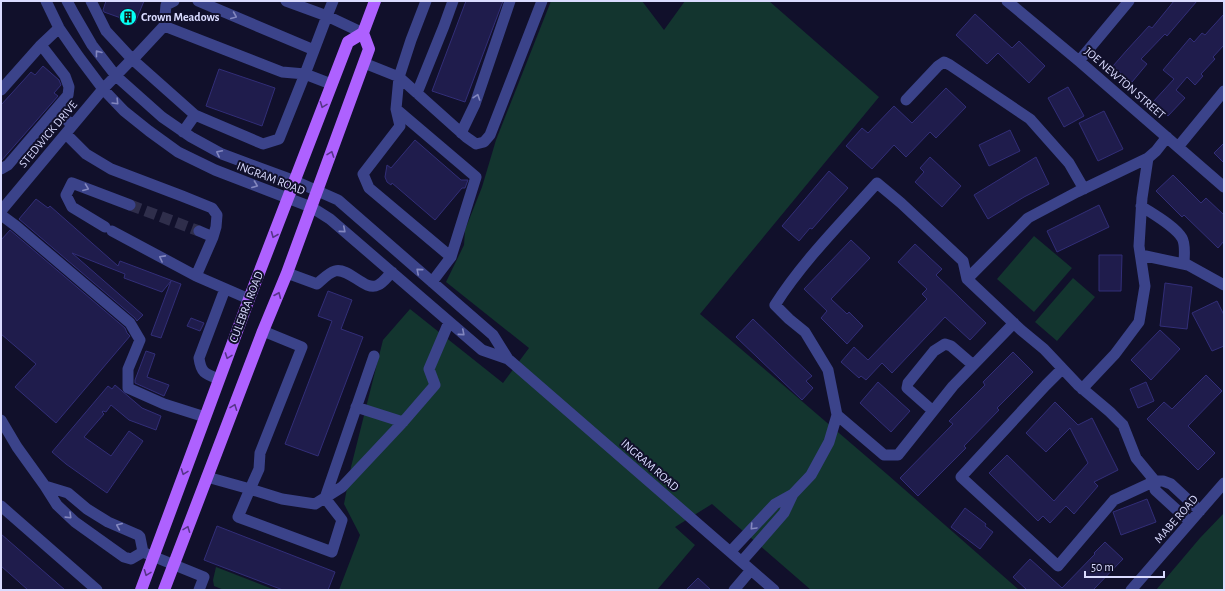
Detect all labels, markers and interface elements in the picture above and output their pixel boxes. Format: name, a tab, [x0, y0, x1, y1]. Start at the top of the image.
building icon: Crown Meadows	[118, 7, 138, 27]
place label: Crown Meadows	[141, 11, 220, 23]
one-way arrow	[229, 11, 237, 19]
street label: JOE NEWTON STREET	[1082, 45, 1168, 121]
one-way arrow	[96, 50, 103, 57]
one-way arrow	[472, 94, 481, 101]
one-way arrow	[111, 97, 118, 104]
street label: STEDWICK DRIVE	[17, 98, 79, 170]
one-way arrow	[320, 101, 328, 108]
one-way arrow	[216, 150, 223, 157]
one-way arrow	[326, 150, 334, 157]
street label: INGRAM ROAD	[235, 159, 307, 197]
one-way arrow	[251, 181, 258, 189]
one-way arrow	[82, 184, 89, 192]
one-way arrow	[338, 225, 345, 232]
one-way arrow	[271, 231, 279, 238]
one-way arrow	[158, 255, 166, 263]
one-way arrow	[416, 268, 424, 276]
street label: CULEBRA ROAD	[227, 270, 265, 344]
one-way arrow	[273, 292, 281, 299]
one-way arrow	[457, 329, 465, 336]
one-way arrow	[224, 352, 232, 359]
one-way arrow	[229, 404, 237, 411]
street label: INGRAM ROAD	[619, 437, 681, 493]
one-way arrow	[181, 469, 189, 476]
street label: MABE ROAD	[1152, 493, 1200, 545]
one-way arrow	[64, 511, 72, 519]
one-way arrow	[115, 523, 122, 531]
one-way arrow	[751, 523, 758, 530]
one-way arrow	[183, 525, 191, 532]
scale bar	[1085, 553, 1164, 579]
text: 50 m	[1091, 561, 1114, 573]
one-way arrow	[143, 570, 152, 577]

